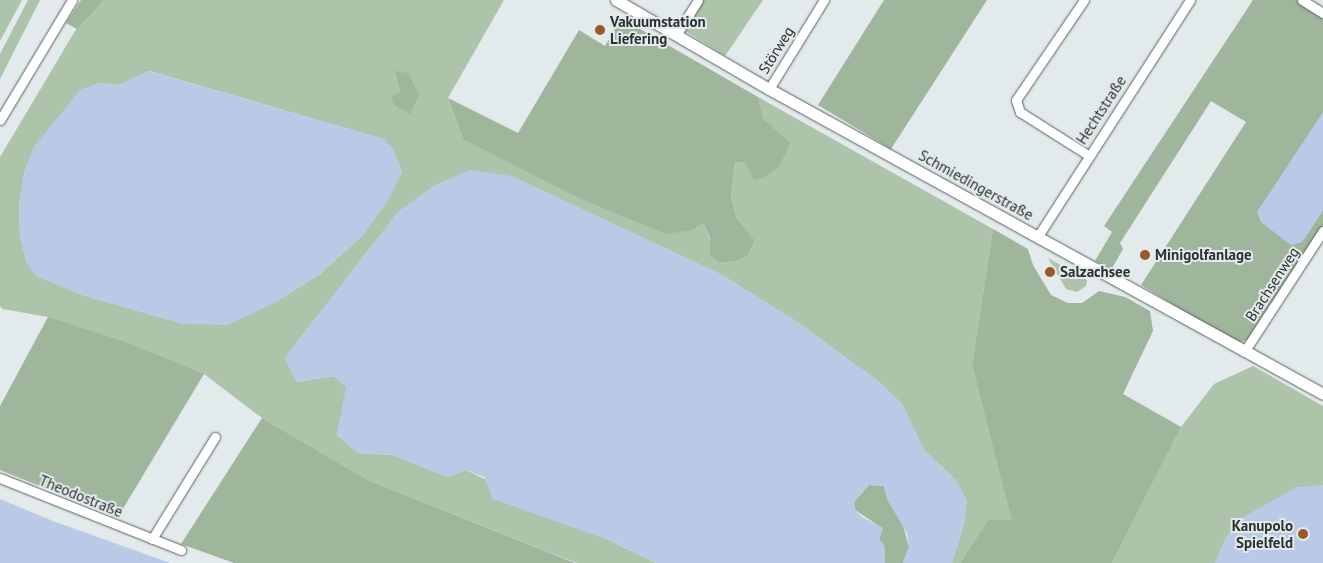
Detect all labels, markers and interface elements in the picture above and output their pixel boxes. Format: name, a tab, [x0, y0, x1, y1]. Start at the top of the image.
place label: Vakuumstation Liefering	[610, 12, 706, 47]
street label: Störweg	[754, 23, 798, 77]
marker: Vakuumstation Liefering	[594, 24, 606, 36]
street label: Hechtstraße	[1072, 72, 1130, 148]
street label: Schmiedingerstraße	[916, 146, 1036, 224]
street label: Brachsenweg	[1241, 244, 1303, 324]
place label: Minigolfanlage	[1155, 246, 1252, 264]
marker: Minigolfanlage	[1139, 249, 1151, 261]
place label: Salzachsee	[1060, 263, 1130, 281]
marker: Salzachsee	[1044, 266, 1056, 278]
street label: Theodostraße	[37, 471, 125, 521]
place label: Kanupolo Spielfeld	[1232, 516, 1293, 551]
marker: Kanupolo Spielfeld	[1297, 528, 1309, 540]

